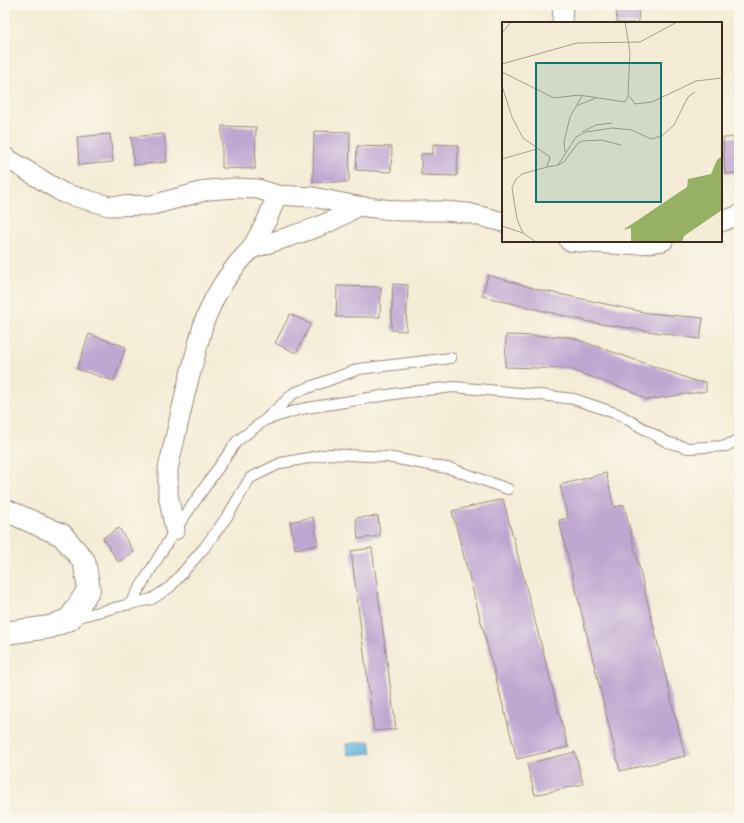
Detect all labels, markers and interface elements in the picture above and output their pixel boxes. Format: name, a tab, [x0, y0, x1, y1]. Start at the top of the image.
inset map	[502, 22, 722, 242]

